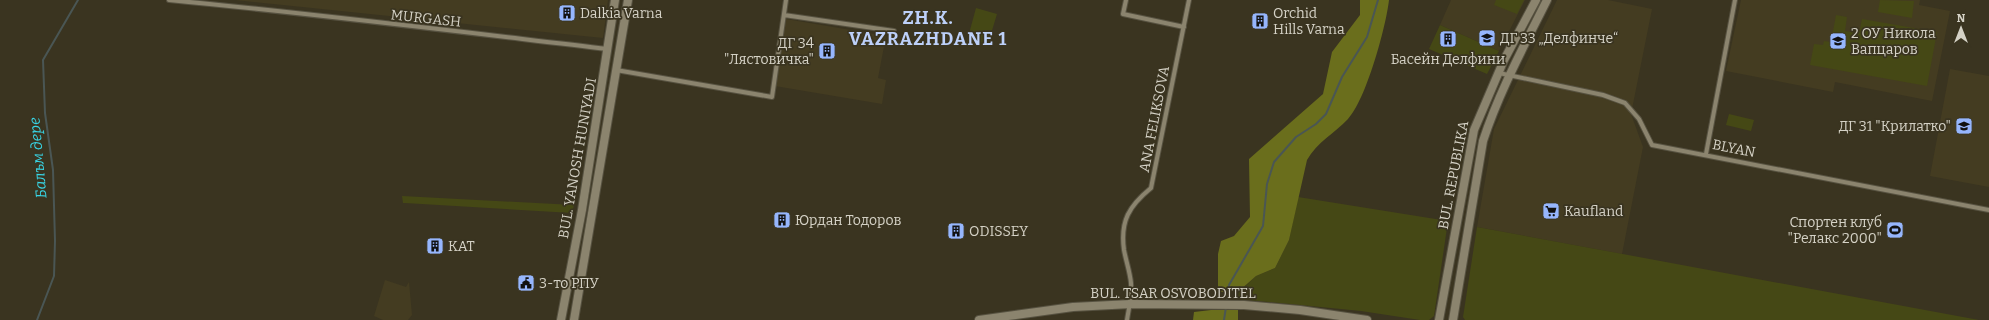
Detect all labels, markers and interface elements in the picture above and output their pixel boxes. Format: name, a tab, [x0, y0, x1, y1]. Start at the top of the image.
building icon: Dalkia Varna	[557, 3, 577, 23]
place label: Dalkia Varna	[580, 5, 663, 22]
place label: Orchid Hills Varna	[1273, 5, 1345, 38]
street label: MURGASH	[390, 6, 462, 31]
district label: ZH.K. VAZRAZHDANE 1	[849, 7, 1007, 50]
north arrow	[1941, 8, 1981, 48]
building icon: Orchid Hills Varna	[1250, 11, 1270, 31]
text: N	[1957, 12, 1966, 25]
place label: 2 ОУ Никола Вапцаров	[1851, 25, 1936, 58]
school or university icon: ДГ 33 „Делфинче“	[1477, 28, 1497, 48]
building icon: Басейн Делфини	[1438, 29, 1458, 49]
place label: ДГ 33 „Делфинче“	[1500, 30, 1618, 47]
school or university icon: 2 ОУ Никола Вапцаров	[1828, 31, 1848, 51]
place label: ДГ 34 "Лястовичка"	[724, 35, 814, 68]
building icon: ДГ 34 "Лястовичка"	[817, 41, 837, 61]
place label: Басейн Делфини	[1391, 51, 1505, 68]
street label: ANA FELIKSOVA	[1136, 64, 1173, 174]
street label: BUL. YANOSH HUNIYADI	[555, 76, 600, 240]
water label: Балъм дере	[25, 116, 51, 199]
school or university icon: ДГ 31 "Крилатко"	[1954, 116, 1974, 136]
place label: ДГ 31 "Крилатко"	[1839, 118, 1951, 135]
street label: BUL. REPUBLIKA	[1435, 119, 1472, 231]
street label: BLYAN	[1711, 136, 1757, 161]
supermarket icon: Kaufland	[1541, 201, 1561, 221]
place label: Kaufland	[1564, 203, 1623, 220]
building icon: Юрдан Тодоров	[772, 210, 792, 230]
place label: Юрдан Тодоров	[795, 212, 901, 229]
place label: Спортен клуб "Релакс 2000"	[1787, 214, 1882, 247]
sports icon: Спортен клуб "Релакс 2000"	[1885, 220, 1905, 240]
building icon: ODISSEY	[946, 221, 966, 241]
place label: ODISSEY	[969, 223, 1028, 240]
building icon: КАТ	[425, 236, 445, 256]
place label: КАТ	[448, 238, 475, 255]
public building icon: 3-то РПУ	[516, 273, 536, 293]
place label: 3-то РПУ	[539, 275, 600, 292]
street label: BUL. TSAR OSVOBODITEL	[1090, 285, 1256, 302]

